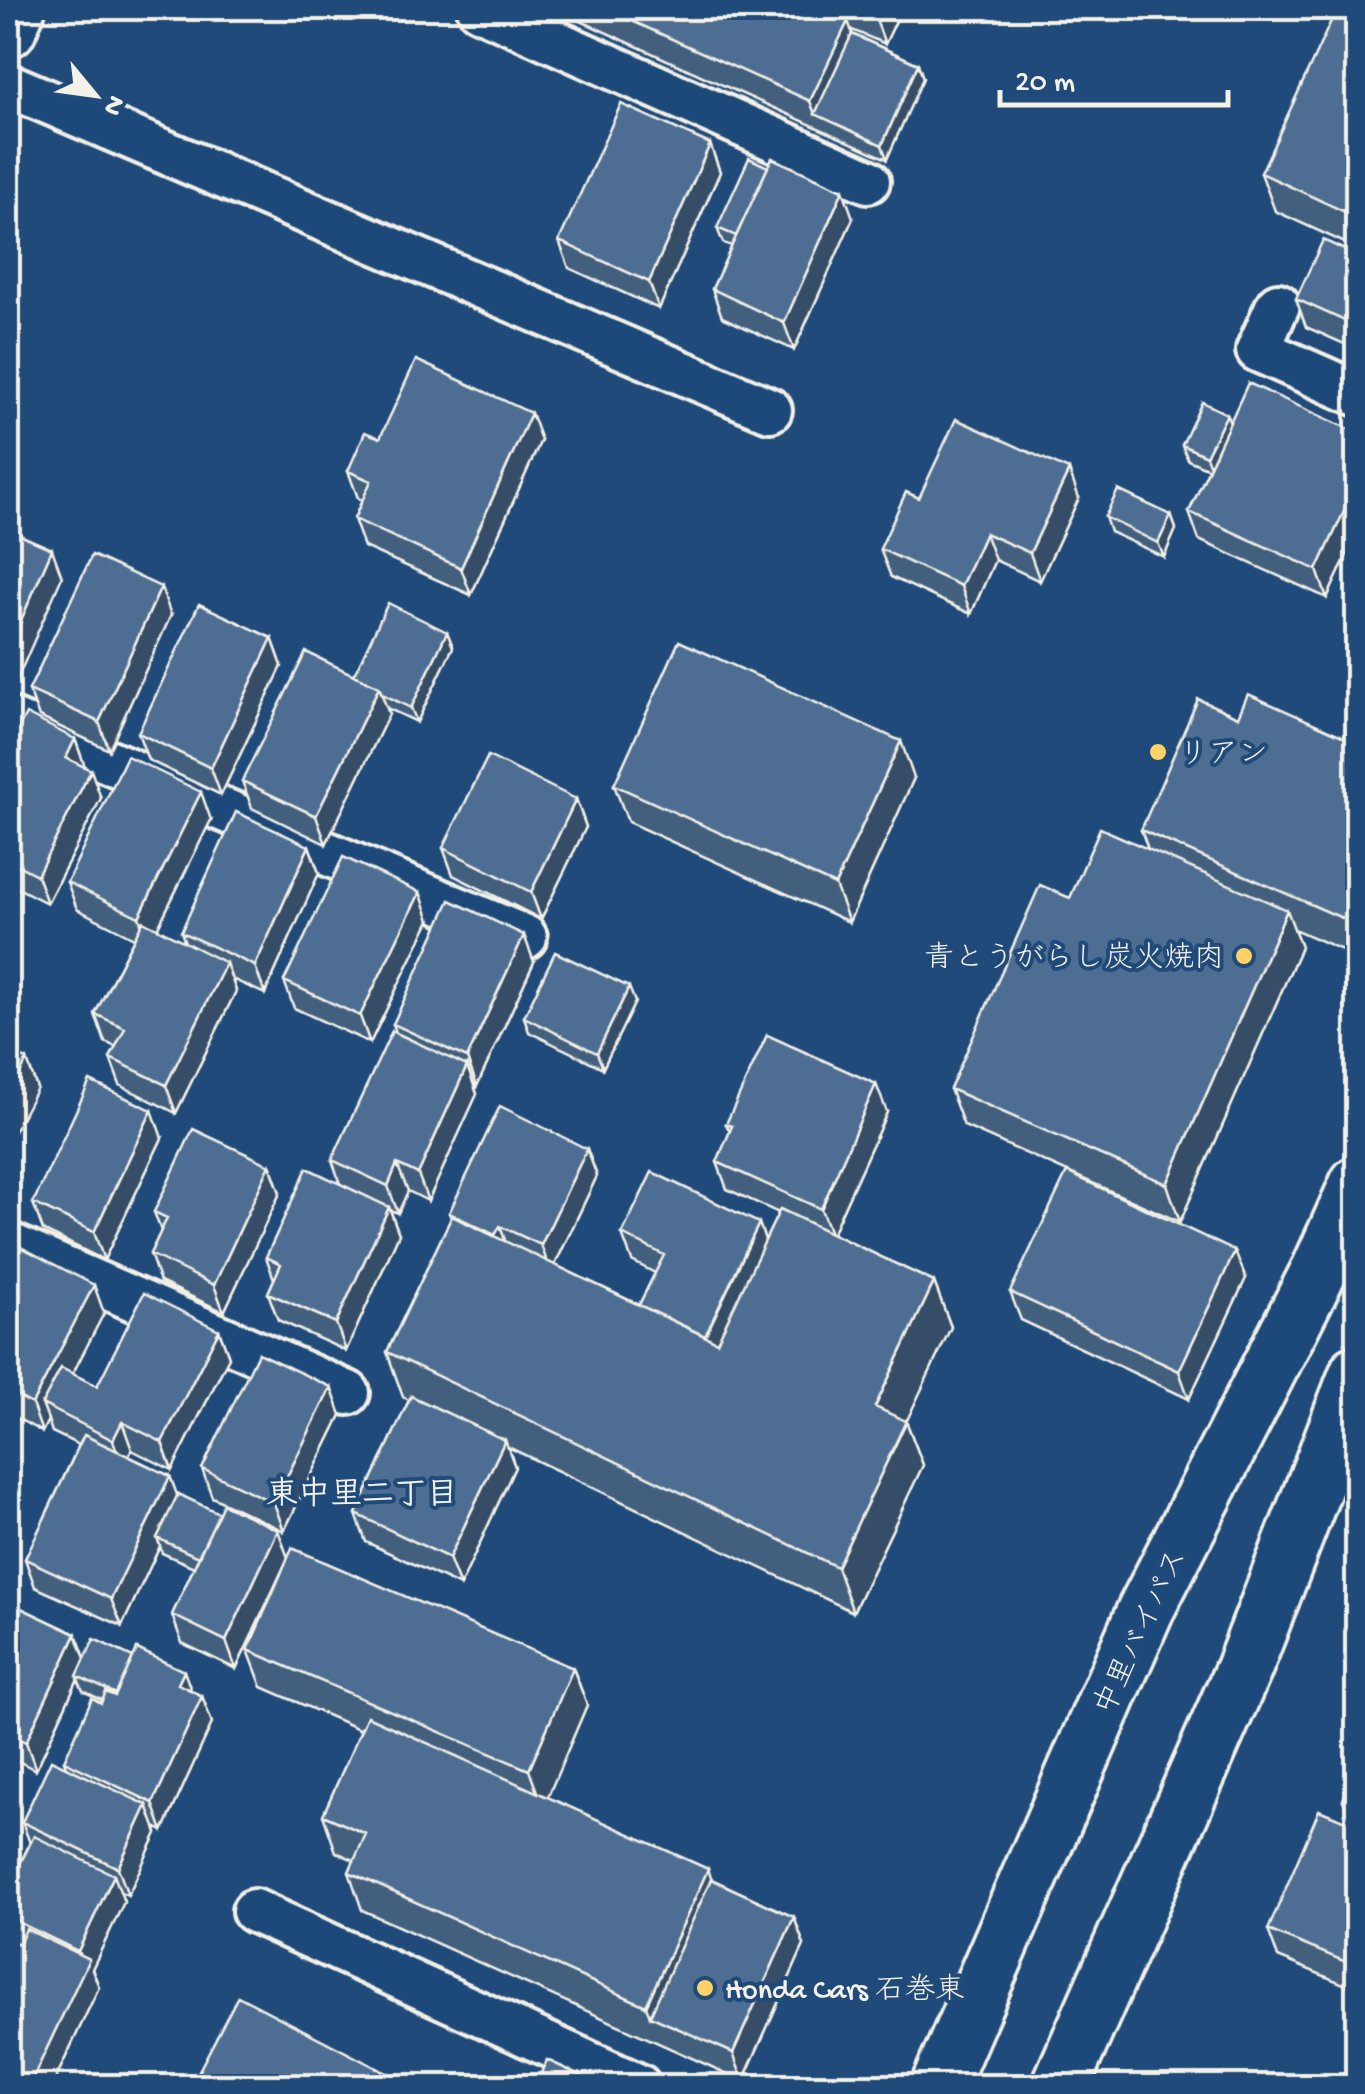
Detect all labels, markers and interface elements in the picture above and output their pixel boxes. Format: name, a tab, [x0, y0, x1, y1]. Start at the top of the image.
north arrow	[45, 45, 145, 145]
scale bar	[1000, 45, 1228, 107]
text: 20 m	[1015, 67, 1075, 102]
text: N	[94, 89, 132, 121]
place label: リアン	[1178, 739, 1268, 774]
marker: リアン	[1147, 741, 1169, 763]
place label: 青とうがらし炭火焼肉	[924, 941, 1224, 978]
marker: 青とうがらし炭火焼肉	[1233, 945, 1255, 967]
district label: 東中里二丁目	[266, 1476, 458, 1516]
street label: 中里バイパス	[1087, 1543, 1197, 1722]
place label: Honda Cars 石巻東	[725, 1973, 965, 2010]
marker: Honda Cars 石巻東	[694, 1977, 716, 1999]

